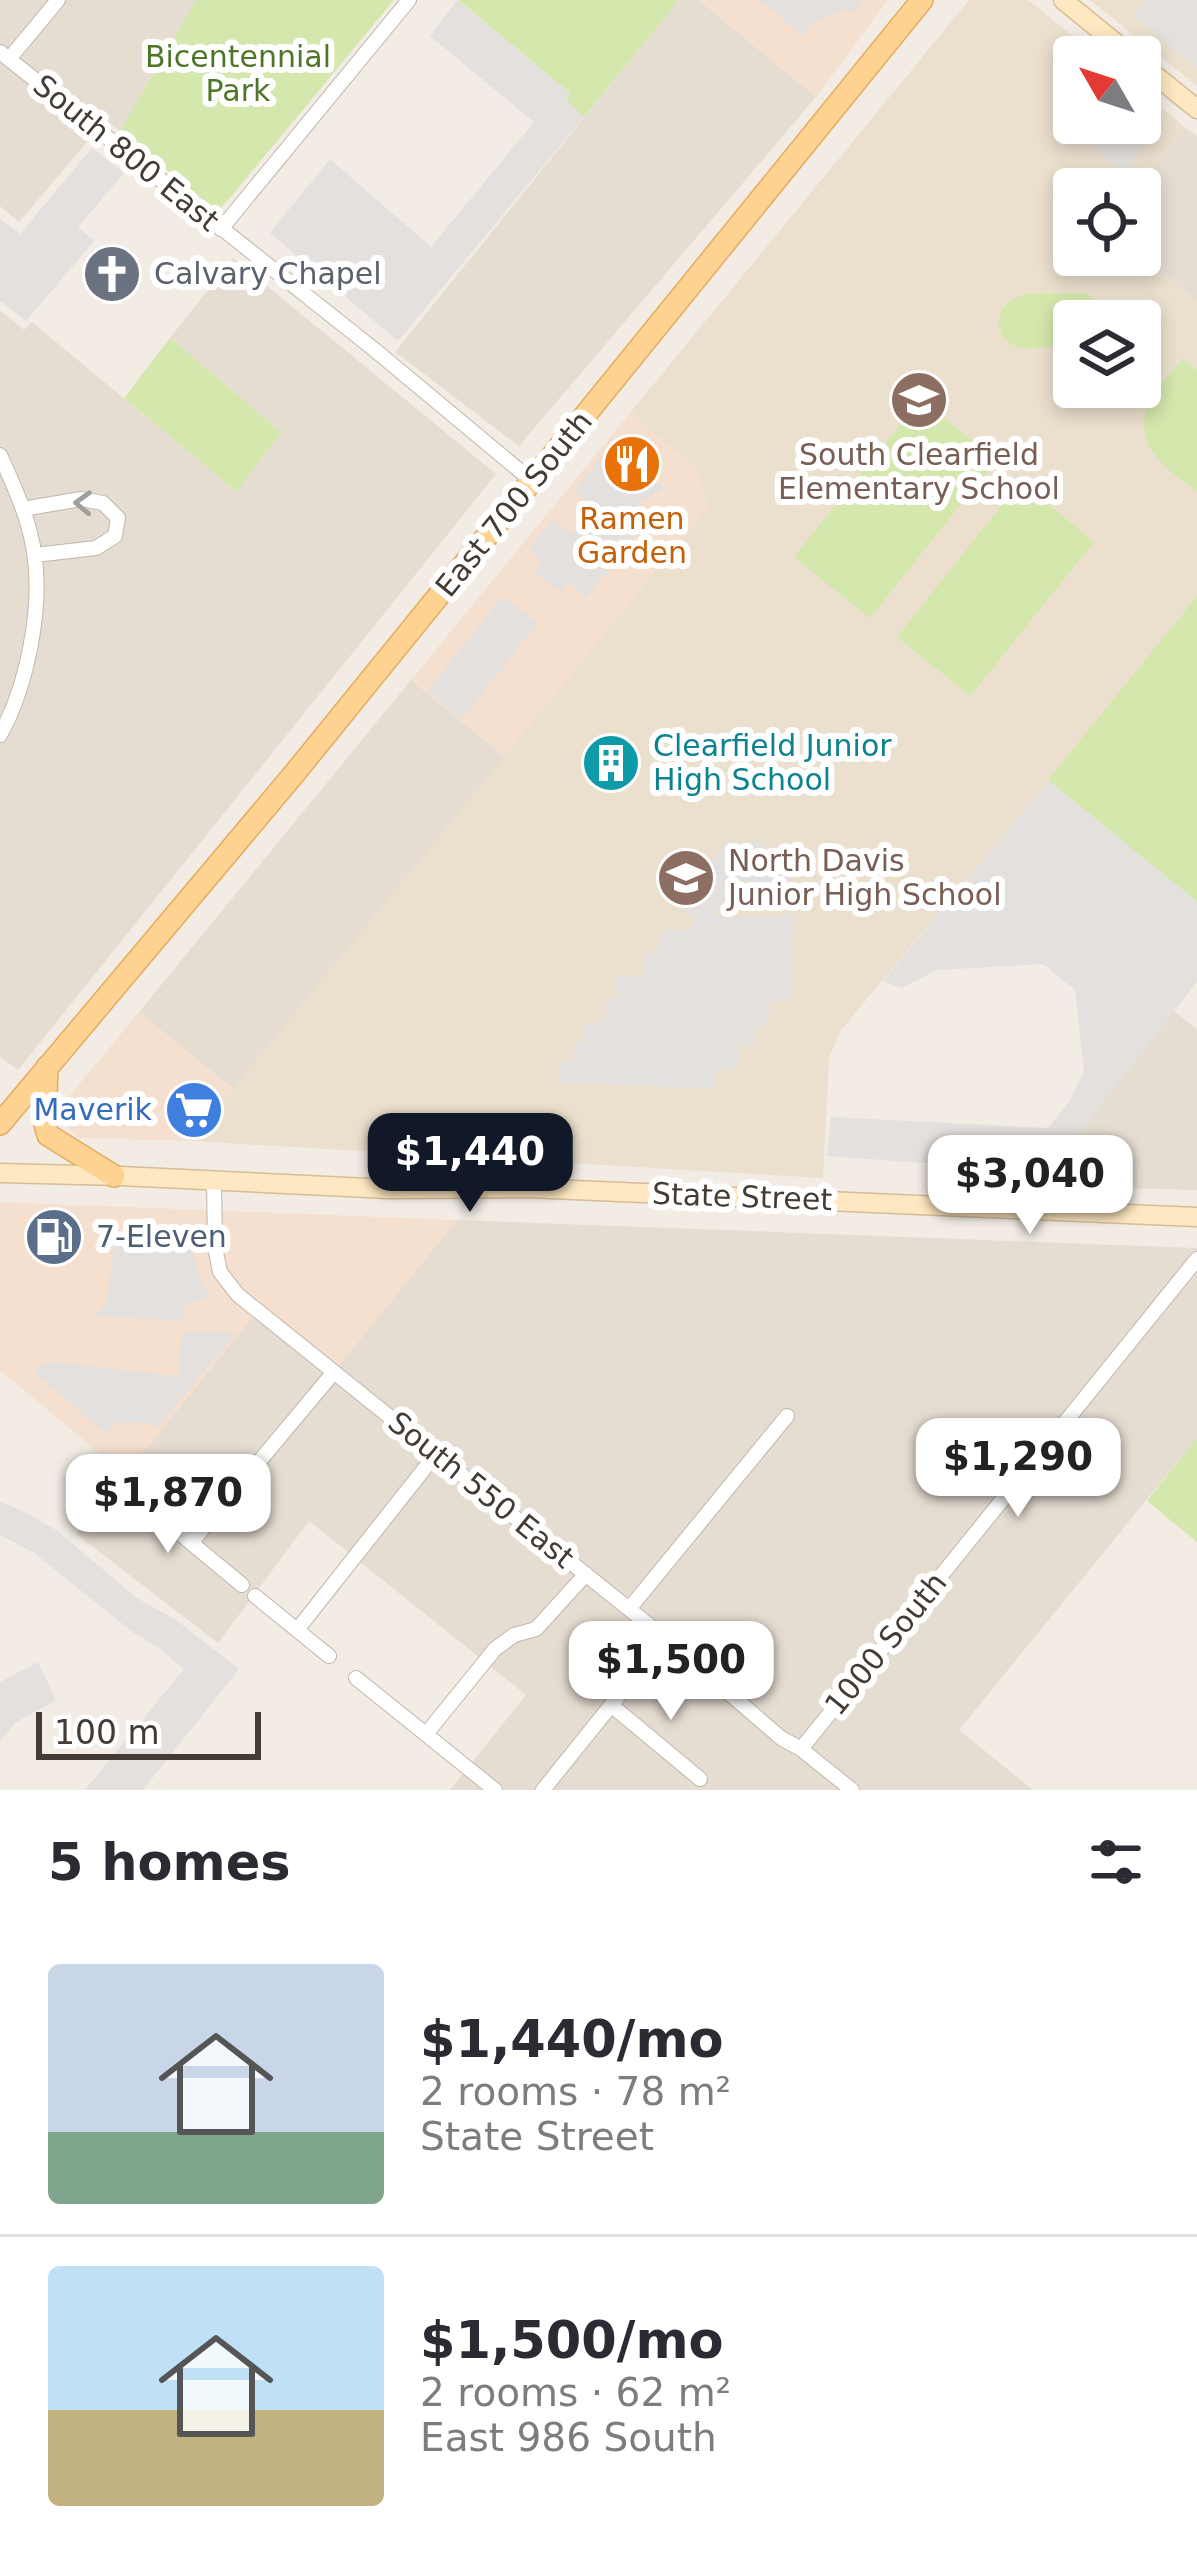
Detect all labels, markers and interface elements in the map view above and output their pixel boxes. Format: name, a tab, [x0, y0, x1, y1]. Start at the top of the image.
north arrow	[1053, 36, 1161, 144]
map controls	[1053, 36, 1161, 408]
park label: Bicentennial Park	[145, 39, 331, 108]
street label: South 800 East	[27, 67, 226, 238]
button: locate	[1053, 168, 1161, 276]
church icon: Calvary Chapel	[81, 243, 143, 305]
place label: Calvary Chapel	[154, 256, 382, 291]
button: layers	[1053, 300, 1161, 408]
school or university icon: South Clearfield Elementary School	[888, 369, 950, 431]
street label: East 700 South	[428, 404, 599, 603]
restaurant icon: Ramen Garden	[601, 433, 663, 495]
place label: South Clearfield Elementary School	[778, 437, 1060, 506]
one-way arrow	[73, 490, 91, 516]
place label: Ramen Garden	[577, 501, 687, 570]
place label: Clearfield Junior High School	[653, 728, 892, 797]
building icon: Clearfield Junior High School	[580, 732, 642, 794]
place label: North Davis Junior High School	[726, 843, 1002, 912]
school or university icon: North Davis Junior High School	[655, 847, 717, 909]
supermarket icon: Maverik	[163, 1079, 225, 1141]
place label: Maverik	[33, 1092, 153, 1127]
pin: $1,440	[372, 1113, 568, 1215]
text: $1,440	[395, 1129, 545, 1174]
pin: $3,040	[932, 1135, 1128, 1237]
text: $3,040	[955, 1151, 1105, 1196]
street label: State Street	[651, 1176, 833, 1217]
fuel station icon: 7-Eleven	[23, 1206, 85, 1268]
place label: 7-Eleven	[96, 1219, 227, 1254]
street label: South 550 East	[382, 1404, 581, 1575]
pin: $1,290	[920, 1418, 1116, 1520]
text: $1,290	[943, 1434, 1093, 1479]
pin: $1,870	[70, 1454, 266, 1556]
text: $1,870	[93, 1470, 243, 1515]
street label: 1000 South	[818, 1565, 954, 1722]
pin: $1,500	[573, 1621, 769, 1723]
text: $1,500	[596, 1637, 746, 1682]
scale bar	[36, 1706, 261, 1759]
text: 100 m	[54, 1713, 160, 1752]
icon: filters	[1083, 1829, 1149, 1895]
text: 5 homes	[48, 1833, 291, 1892]
text: $1,440/mo	[420, 2010, 724, 2069]
icon: home	[144, 2012, 288, 2156]
text: 2 rooms · 78 m²	[420, 2069, 731, 2114]
text: State Street	[420, 2114, 654, 2159]
text: $1,500/mo	[420, 2311, 724, 2370]
icon: home	[144, 2314, 288, 2458]
text: 2 rooms · 62 m²	[420, 2370, 731, 2415]
text: East 986 South	[420, 2415, 717, 2460]

